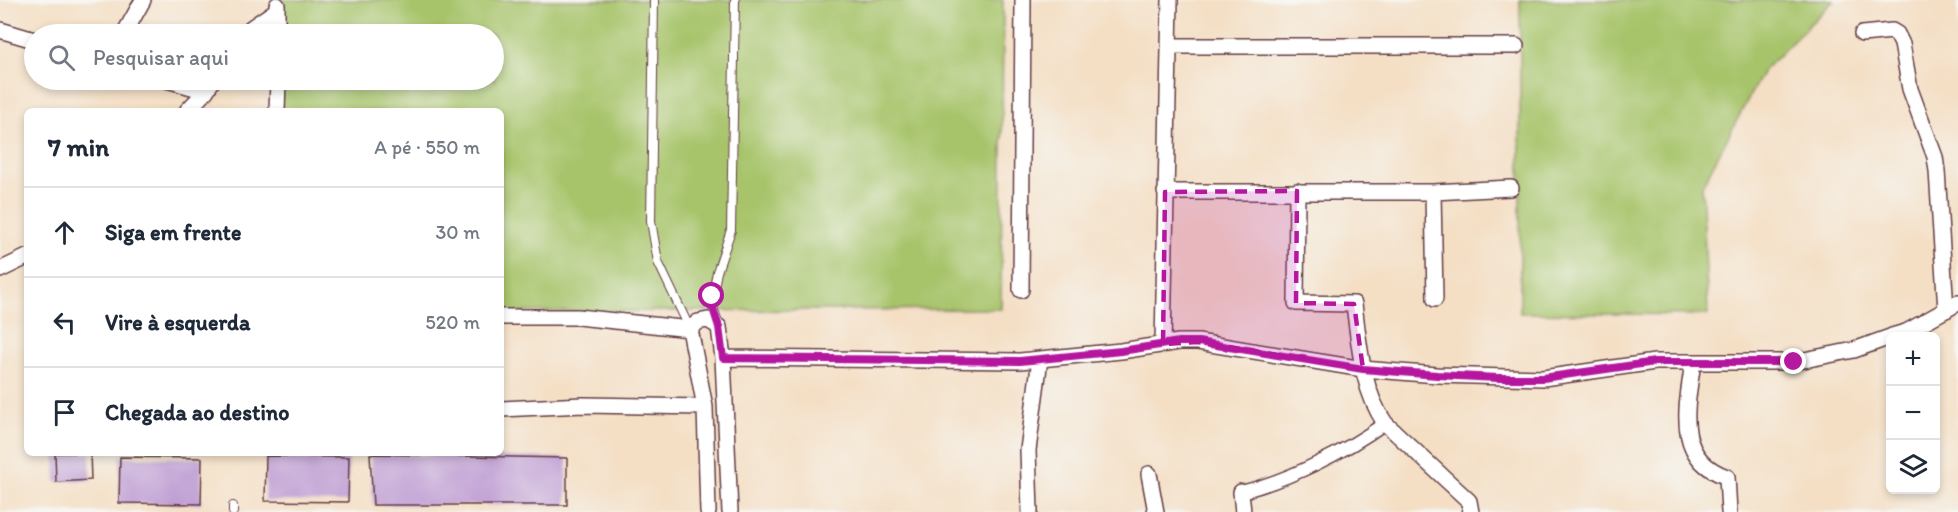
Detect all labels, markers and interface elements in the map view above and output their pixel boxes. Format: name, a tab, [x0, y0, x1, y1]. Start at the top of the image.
search box	[24, 24, 504, 90]
icon: search	[45, 41, 78, 74]
text: Pesquisar aqui	[93, 44, 229, 71]
text: 7 min	[48, 131, 109, 163]
text: A pé · 550 m	[374, 135, 480, 159]
icon: ahead	[48, 216, 81, 249]
text: Siga em frente	[105, 219, 241, 246]
text: 30 m	[435, 220, 480, 244]
route start	[698, 282, 724, 308]
icon: left	[48, 306, 81, 339]
text: Vire à esquerda	[105, 309, 250, 336]
text: 520 m	[425, 310, 480, 334]
map controls	[1886, 332, 1940, 494]
button: +	[1886, 332, 1940, 386]
route end	[1780, 348, 1806, 374]
button: −	[1886, 386, 1940, 440]
icon: arrive	[48, 396, 81, 429]
text: Chegada ao destino	[105, 399, 289, 426]
button: layers	[1886, 440, 1940, 494]

